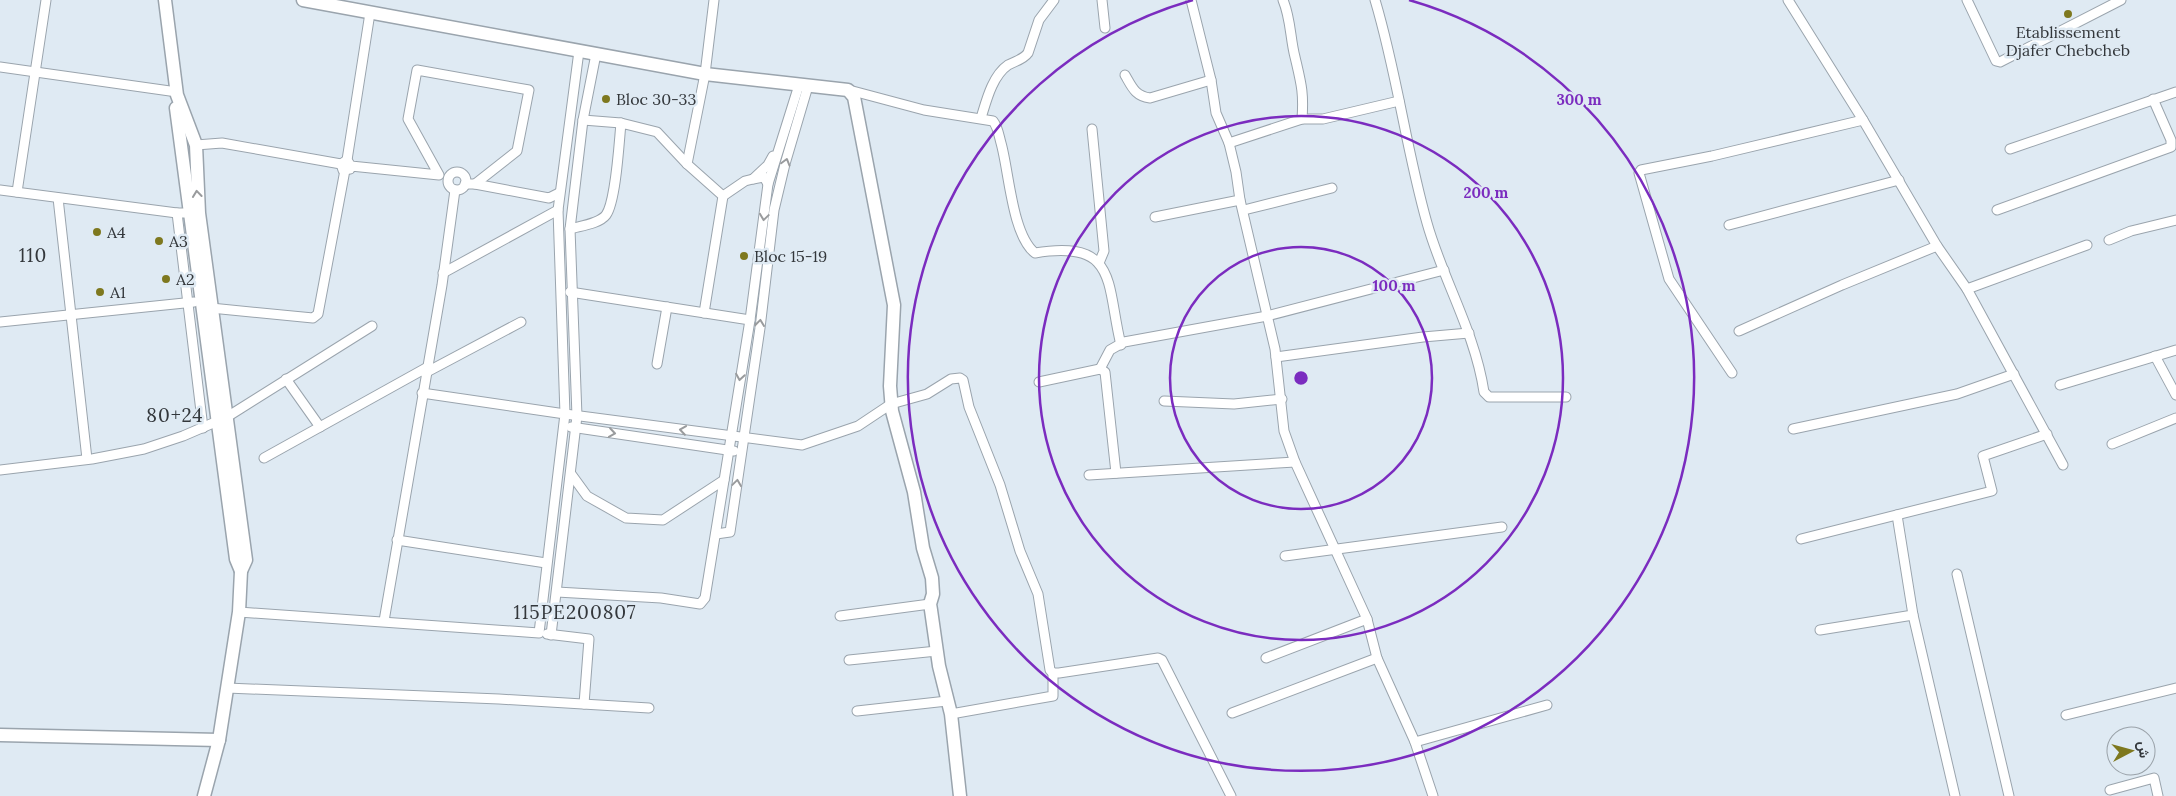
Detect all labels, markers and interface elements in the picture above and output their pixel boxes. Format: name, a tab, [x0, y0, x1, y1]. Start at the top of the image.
marker: Etablissement Djafer Chebcheb	[2062, 8, 2074, 20]
place label: Etablissement Djafer Chebcheb	[2006, 22, 2130, 60]
place label: Bloc 30-33	[616, 89, 696, 109]
text: 300 m	[1556, 90, 1602, 109]
marker: Bloc 30-33	[600, 93, 612, 105]
one-way arrow	[780, 159, 790, 167]
text: 200 m	[1464, 183, 1509, 202]
one-way arrow	[192, 190, 203, 198]
one-way arrow	[759, 212, 769, 221]
place label: A4	[106, 222, 126, 242]
marker: A4	[91, 226, 103, 238]
place label: A3	[168, 231, 188, 251]
marker: A3	[153, 235, 165, 247]
district label: 110	[19, 243, 47, 267]
place label: Bloc 15-19	[754, 246, 827, 266]
marker: Bloc 15-19	[738, 250, 750, 262]
place label: A2	[175, 269, 195, 289]
marker: A2	[160, 273, 172, 285]
text: 100 m	[1373, 276, 1416, 295]
place label: A1	[109, 282, 126, 302]
marker: A1	[94, 286, 106, 298]
one-way arrow	[754, 318, 765, 326]
centre of rings	[1292, 369, 1310, 387]
one-way arrow	[736, 373, 746, 382]
district label: 80+24	[146, 403, 204, 427]
one-way arrow	[678, 425, 687, 435]
one-way arrow	[608, 427, 616, 438]
one-way arrow	[731, 479, 742, 487]
district label: 115PE200807	[513, 600, 637, 624]
north arrow	[2106, 726, 2156, 776]
text: ش	[2134, 740, 2154, 759]

